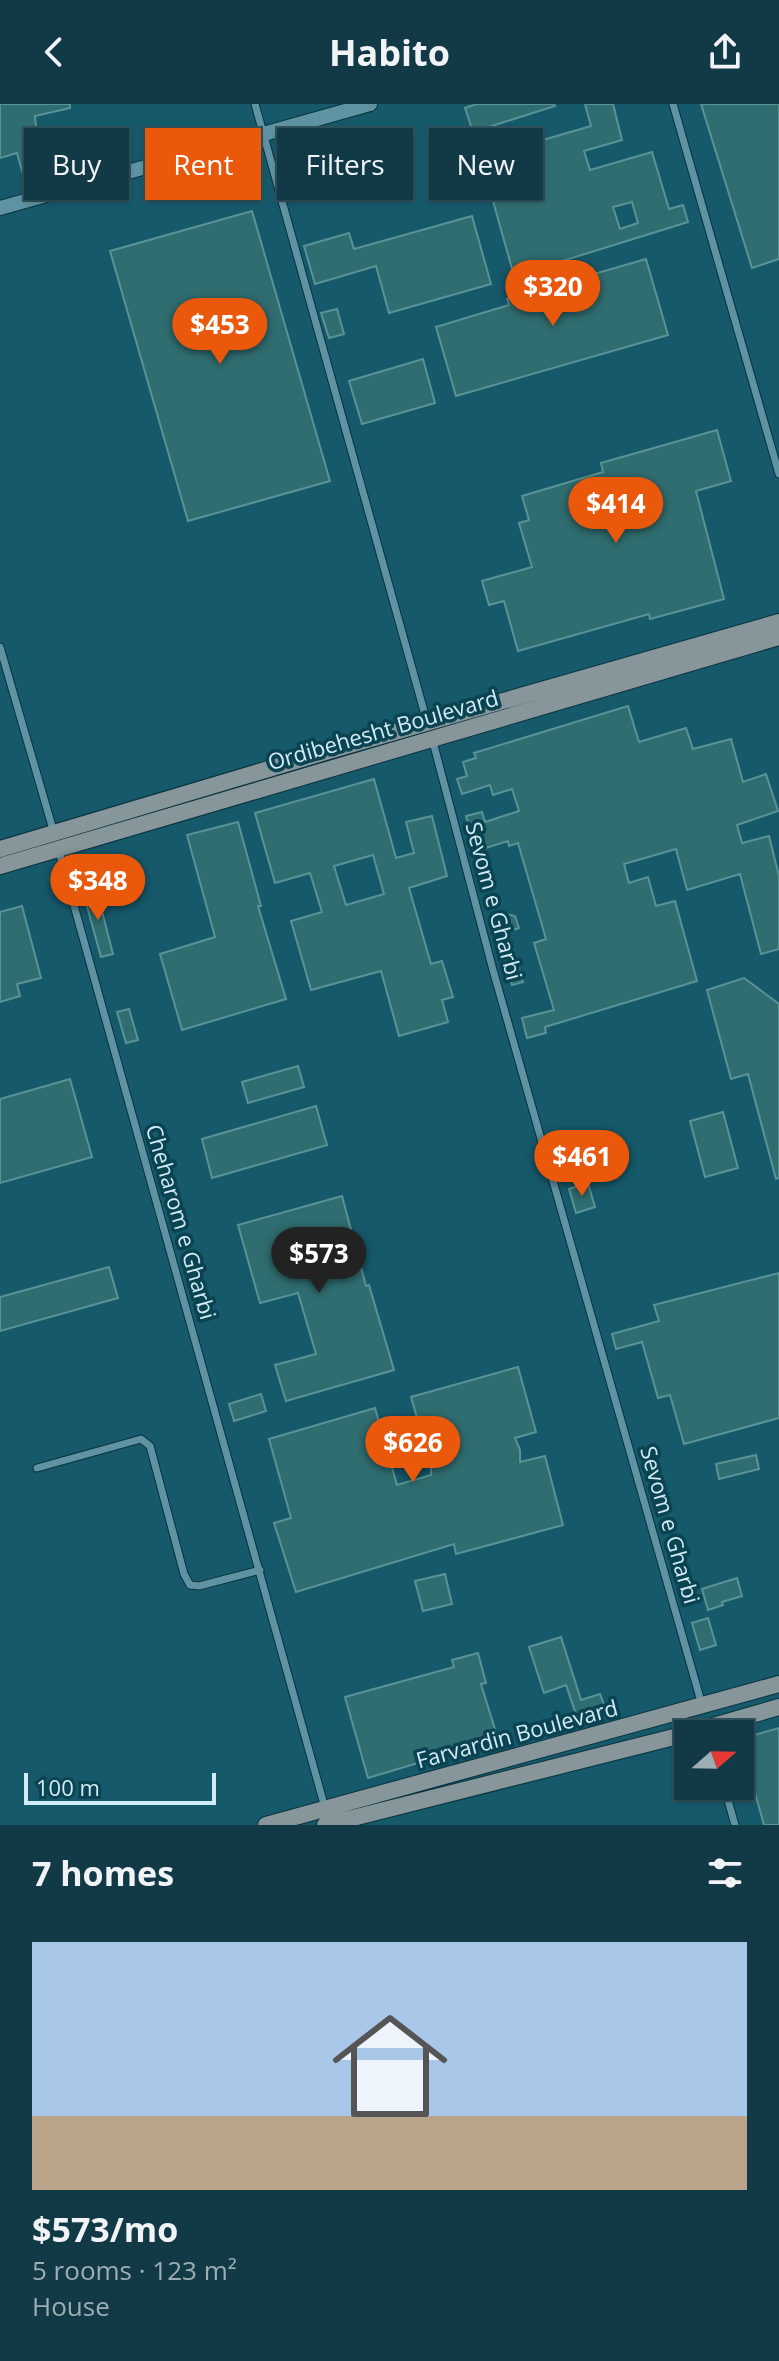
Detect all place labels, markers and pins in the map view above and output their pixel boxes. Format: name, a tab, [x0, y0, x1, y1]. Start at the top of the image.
pin: $320	[506, 260, 600, 328]
pin: $453	[173, 298, 267, 366]
pin: $414	[569, 477, 663, 545]
pin: $348	[51, 854, 145, 922]
pin: $461	[535, 1130, 629, 1198]
pin: $573	[272, 1227, 366, 1295]
pin: $626	[366, 1416, 460, 1484]

